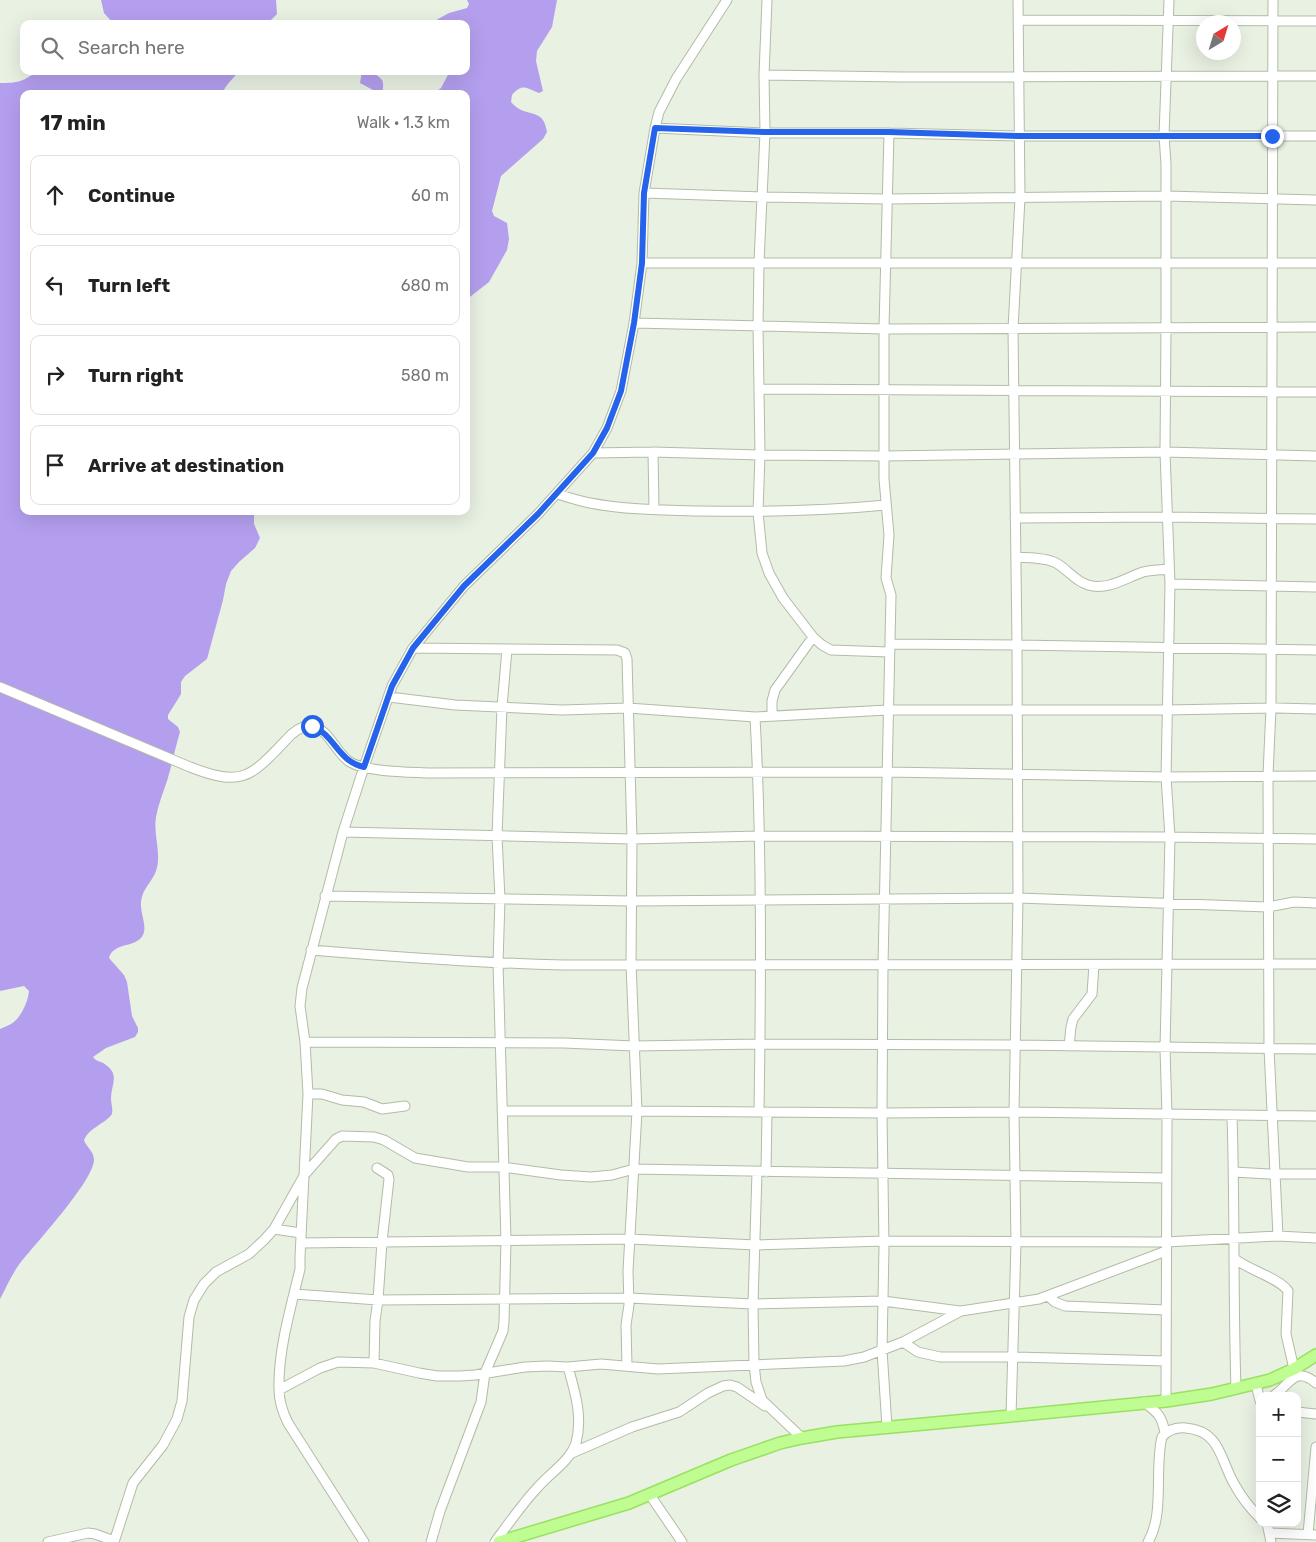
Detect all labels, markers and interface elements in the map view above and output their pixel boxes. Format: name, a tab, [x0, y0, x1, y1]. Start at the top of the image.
north arrow	[1196, 15, 1241, 60]
search box	[20, 20, 470, 75]
icon: search	[38, 34, 66, 62]
text: Search here	[78, 36, 185, 59]
text: 17 min	[40, 110, 106, 135]
text: Walk · 1.3 km	[357, 113, 450, 132]
route end	[1261, 125, 1284, 148]
icon: ahead	[41, 181, 69, 209]
text: Continue	[88, 184, 175, 207]
text: 60 m	[411, 186, 449, 205]
icon: left	[41, 271, 69, 299]
text: Turn left	[88, 274, 170, 297]
text: 680 m	[401, 276, 449, 295]
icon: right	[41, 361, 69, 389]
text: Turn right	[88, 364, 183, 387]
text: 580 m	[401, 366, 449, 385]
icon: arrive	[41, 451, 69, 479]
text: Arrive at destination	[88, 454, 284, 477]
route start	[301, 715, 324, 738]
map controls	[1256, 1392, 1301, 1527]
button: +	[1256, 1392, 1301, 1437]
button: −	[1256, 1437, 1301, 1482]
button: layers	[1256, 1482, 1301, 1527]

